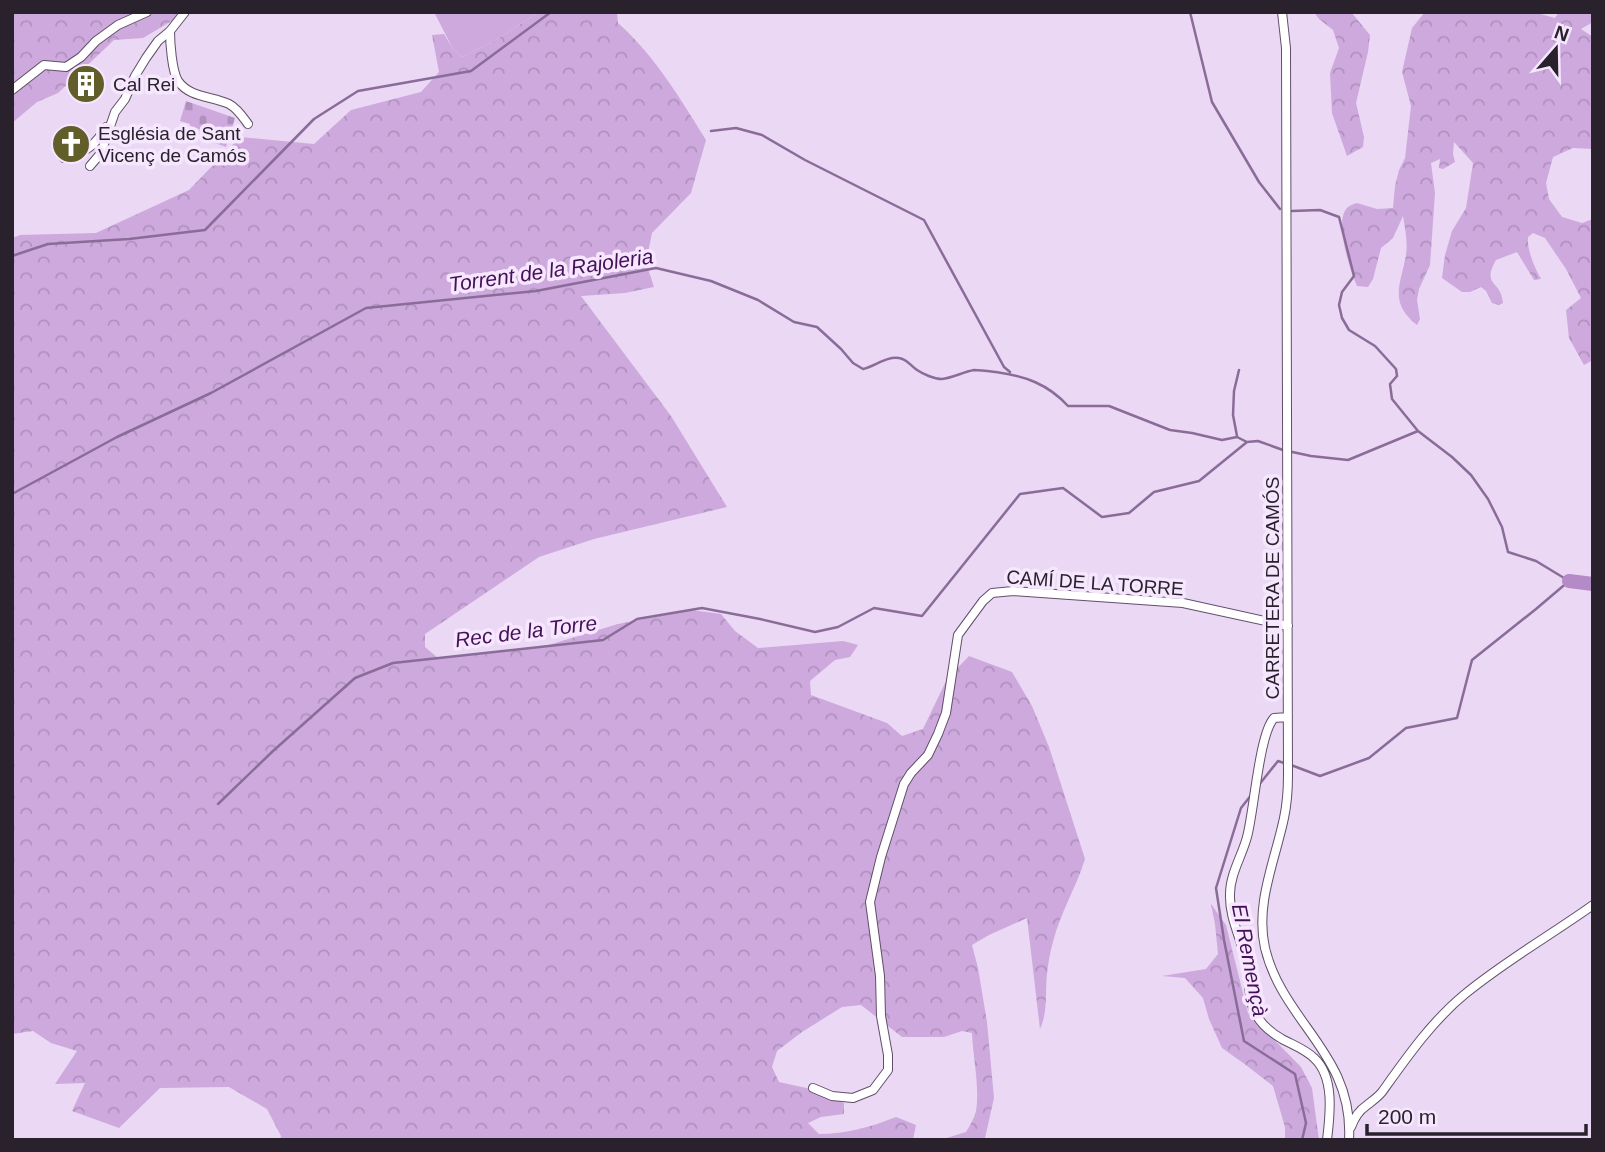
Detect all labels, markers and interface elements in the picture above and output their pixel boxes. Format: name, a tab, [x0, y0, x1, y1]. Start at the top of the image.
north arrow	[1521, 14, 1591, 84]
text: N	[1552, 21, 1572, 46]
building icon: Cal Rei	[65, 63, 107, 105]
place label: Cal Rei	[113, 74, 175, 95]
church icon: Església de Sant Vicenç de Camós	[50, 123, 92, 165]
place label: Església de Sant Vicenç de Camós	[98, 123, 247, 166]
water label: Torrent de la Rajoleria	[447, 244, 655, 296]
street label: CARRETERA DE CAMÓS	[1262, 477, 1283, 699]
street label: CAMÍ DE LA TORRE	[1006, 566, 1184, 600]
water label: Rec de la Torre	[454, 611, 598, 651]
water label: El Remençà	[1228, 902, 1272, 1019]
scale bar	[1367, 1092, 1586, 1136]
text: 200 m	[1378, 1105, 1436, 1128]

